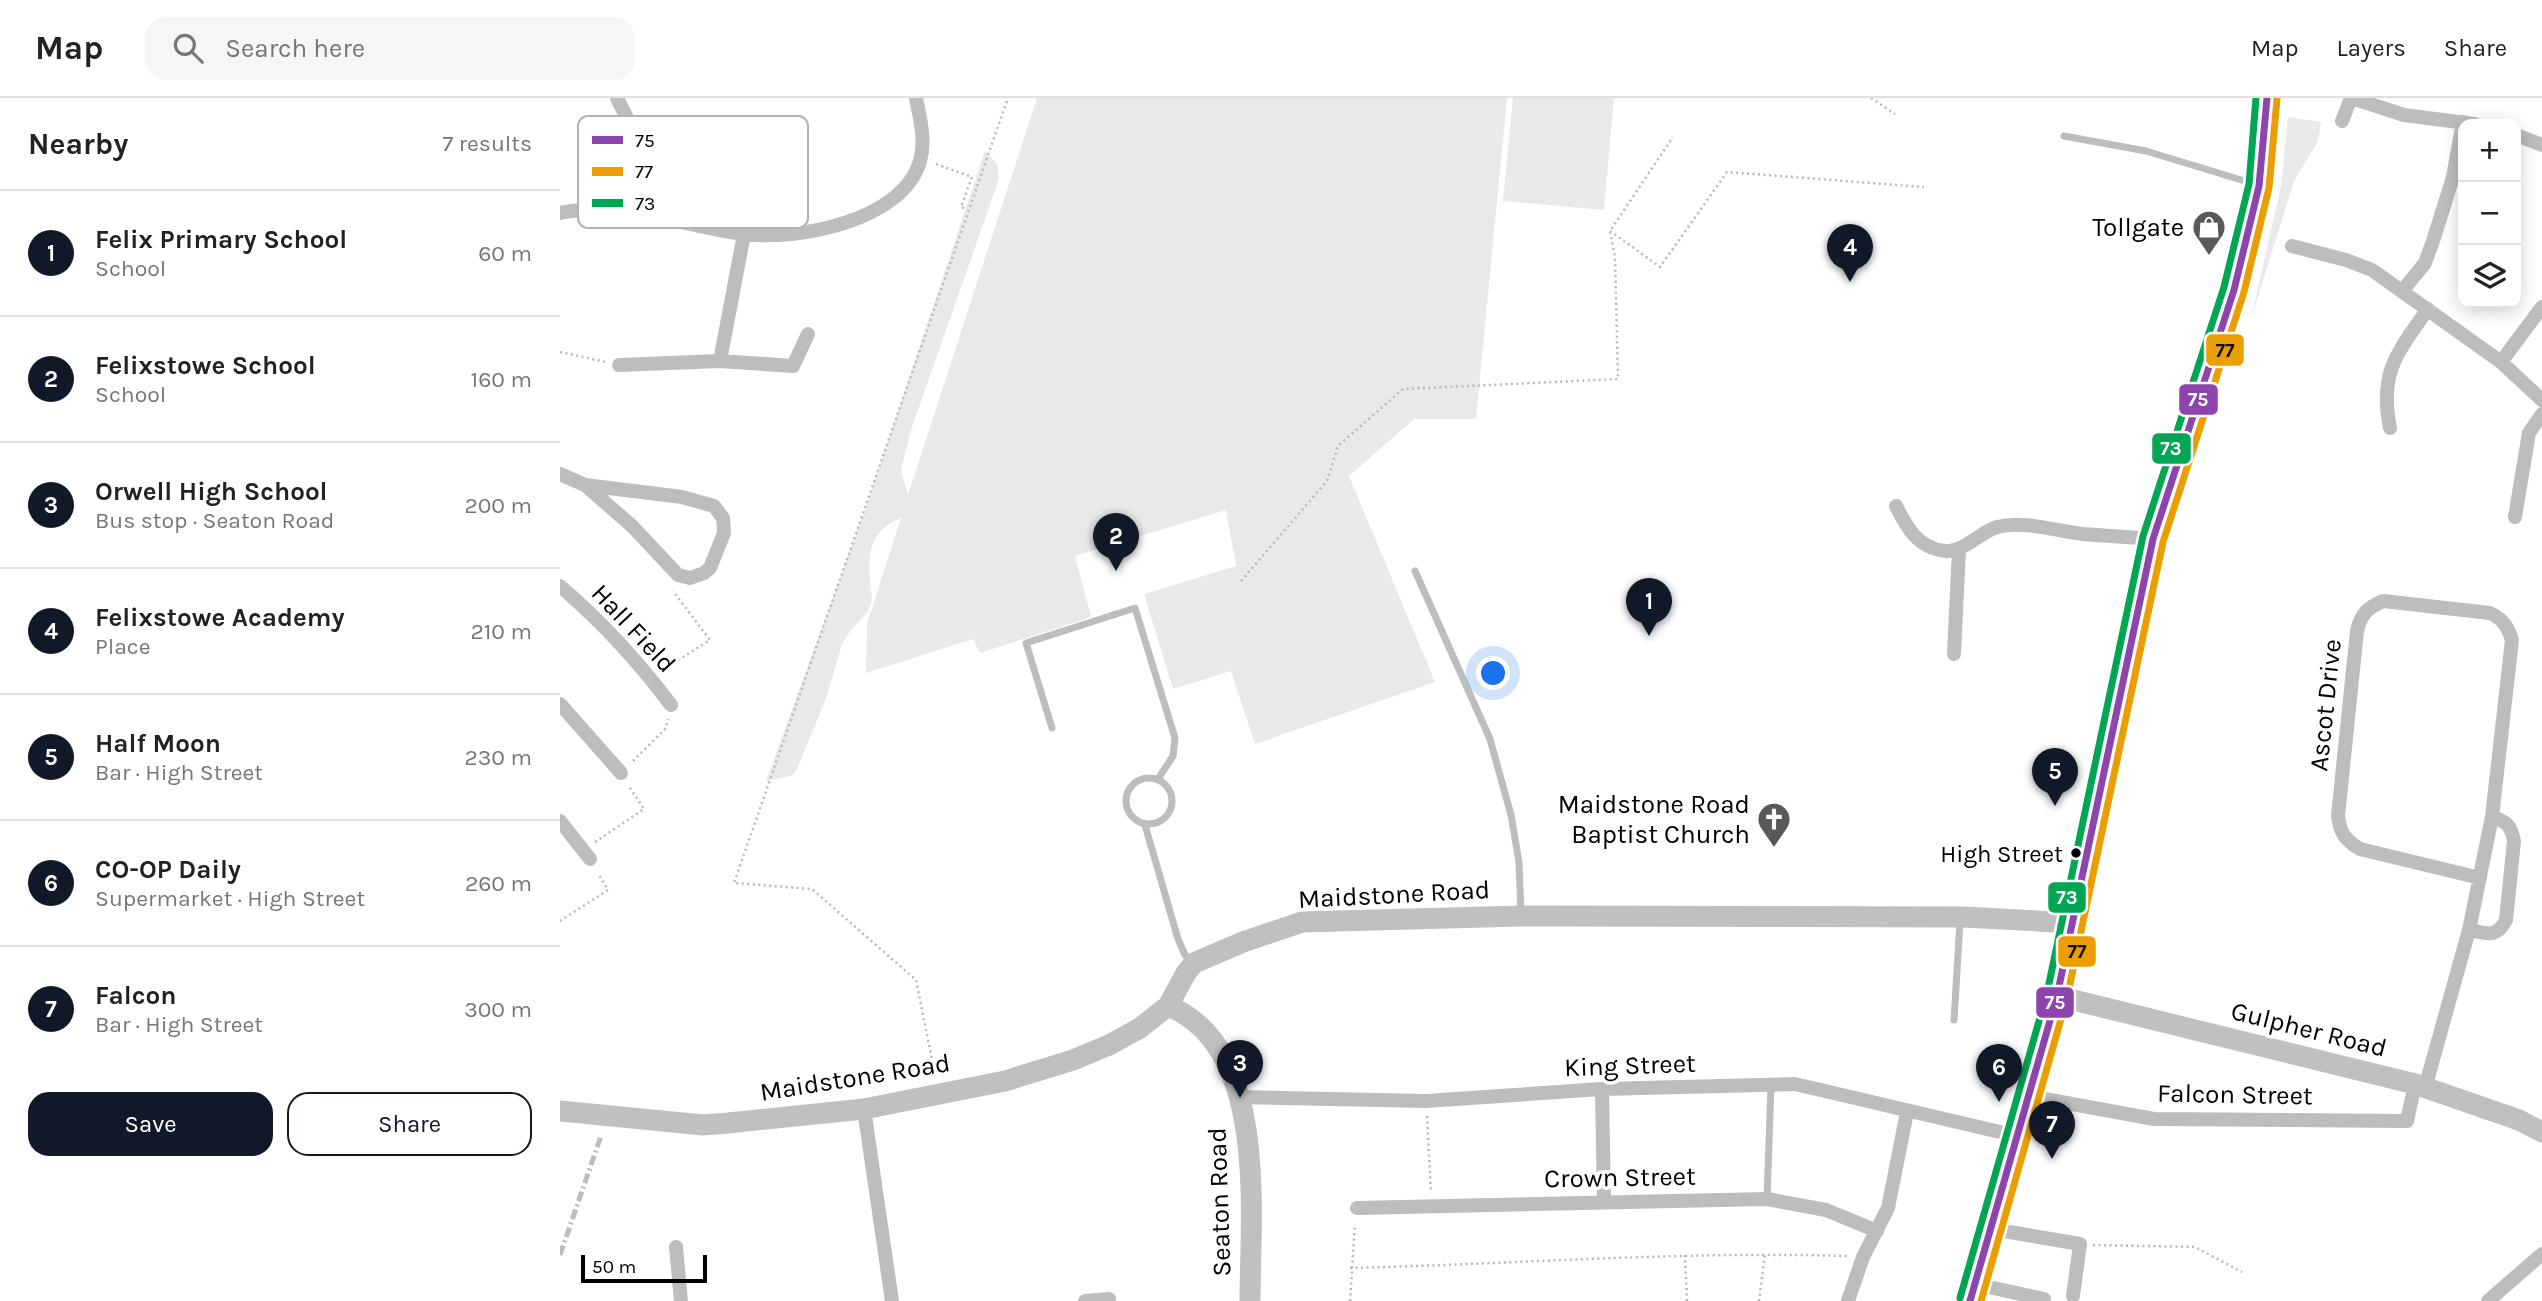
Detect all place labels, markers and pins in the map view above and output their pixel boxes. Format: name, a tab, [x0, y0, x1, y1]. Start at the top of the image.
shop icon: Tollgate	[2190, 208, 2228, 257]
place label: Tollgate	[2092, 212, 2184, 243]
pin: 4	[1827, 224, 1873, 282]
pin: 2	[1093, 513, 1139, 571]
pin: 1	[1626, 578, 1672, 636]
pin: 5	[2032, 748, 2078, 806]
place label: Maidstone Road Baptist Church	[1558, 789, 1750, 850]
church icon: Maidstone Road Baptist Church	[1755, 800, 1793, 849]
place label: High Street	[1940, 840, 2063, 868]
marker: High Street	[2069, 846, 2083, 860]
pin: 3	[1217, 1040, 1263, 1098]
pin: 6	[1976, 1044, 2022, 1102]
pin: 7	[2029, 1101, 2075, 1159]

